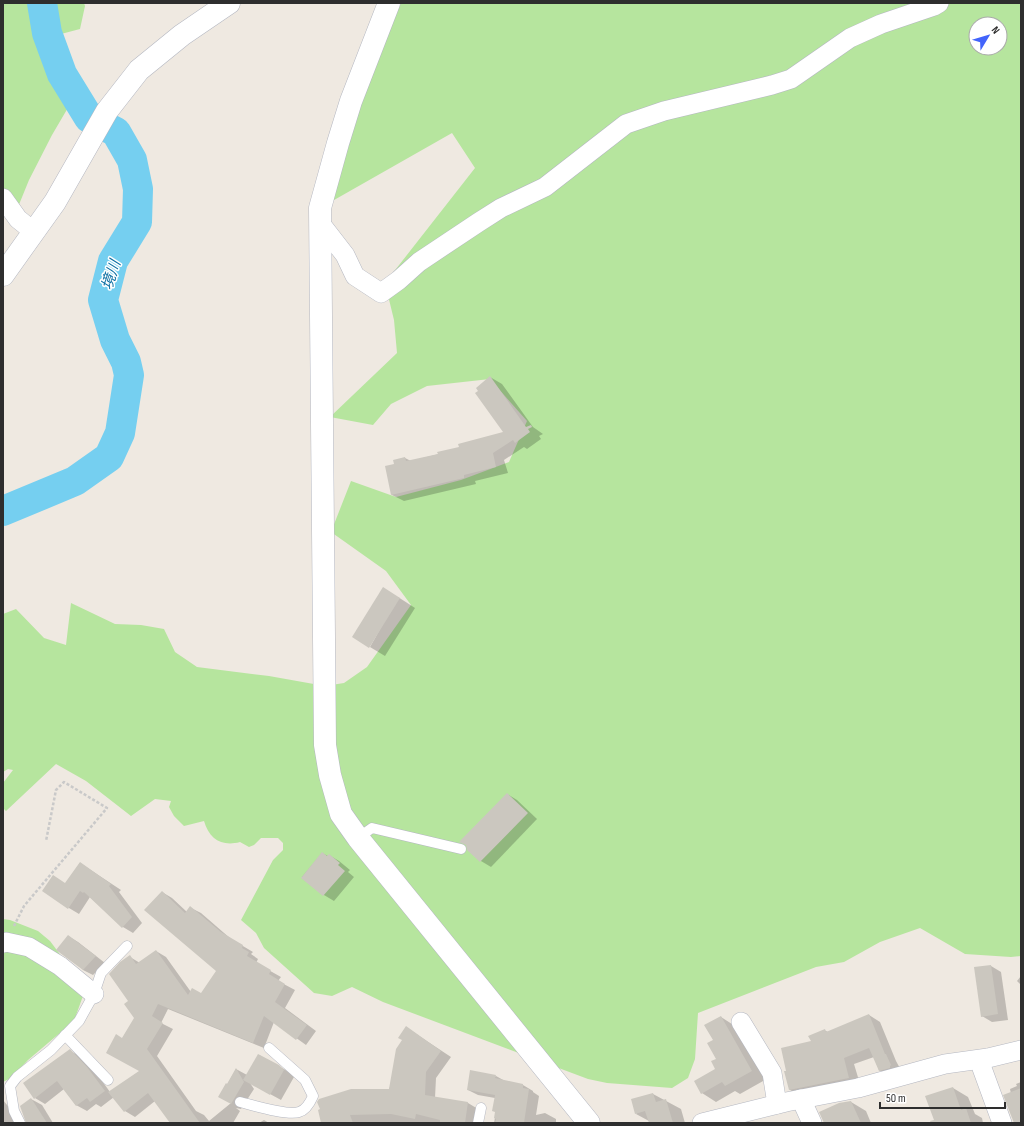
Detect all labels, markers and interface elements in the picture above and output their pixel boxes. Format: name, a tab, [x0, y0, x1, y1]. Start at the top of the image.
north arrow	[968, 16, 1008, 56]
text: N	[989, 24, 1002, 37]
water label: 境川	[98, 256, 126, 292]
scale bar	[880, 1084, 1005, 1110]
text: 50 m	[886, 1091, 906, 1106]

